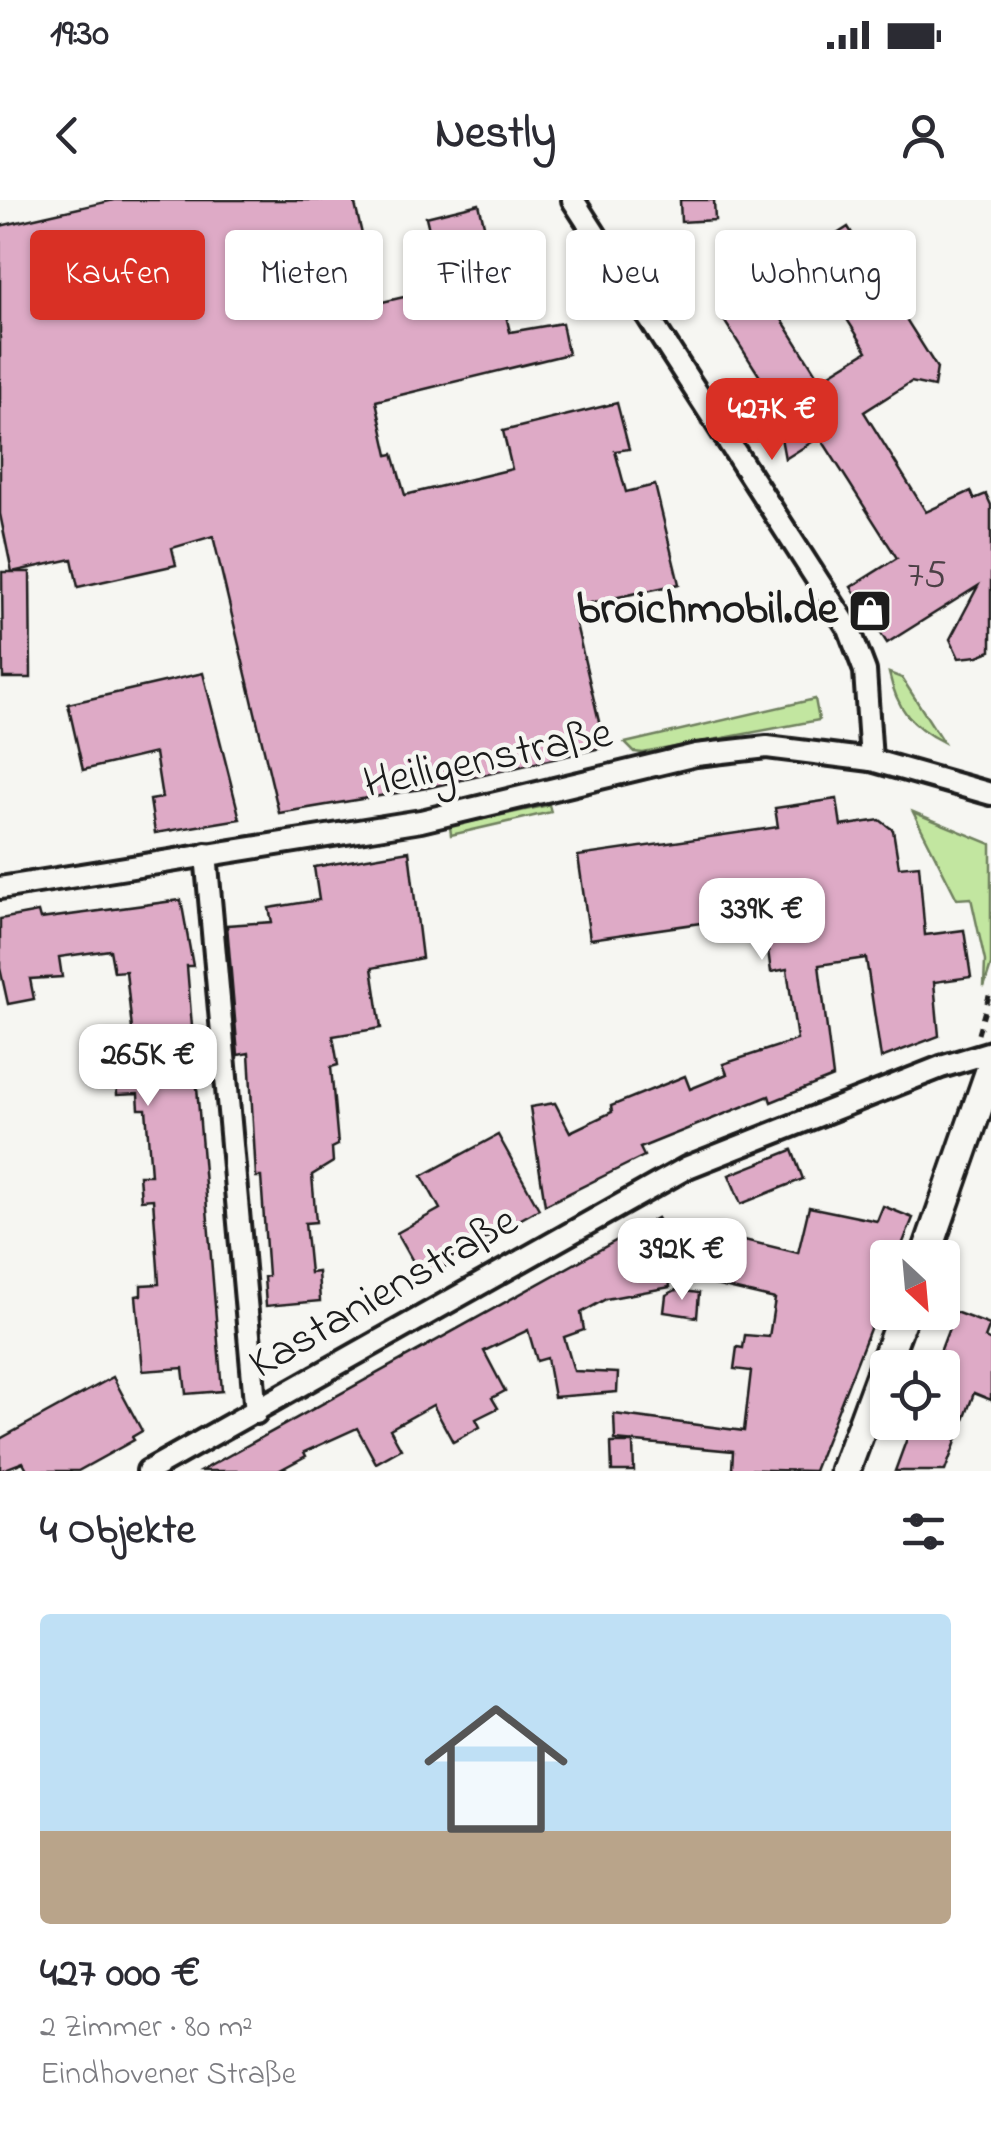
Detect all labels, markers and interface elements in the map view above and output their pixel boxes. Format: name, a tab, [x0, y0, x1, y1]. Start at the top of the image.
text: 19:30	[50, 7, 109, 63]
text: Nestly	[435, 102, 556, 168]
icon: back	[40, 108, 95, 163]
icon: person	[896, 108, 951, 163]
chip: Kaufen	[30, 230, 205, 320]
chip: Mieten	[225, 230, 383, 320]
chip: Filter	[403, 230, 546, 320]
chip: Neu	[566, 230, 695, 320]
chip: Wohnung	[715, 230, 916, 320]
pin: 427K €	[691, 378, 853, 463]
text: 427K €	[728, 387, 816, 434]
house number: 75	[907, 547, 947, 606]
place label: broichmobil.de	[576, 578, 840, 644]
shop icon: broichmobil.de	[847, 588, 893, 634]
street label: Heiligenstraße	[358, 701, 619, 820]
pin: 339K €	[681, 878, 843, 963]
text: 339K €	[721, 887, 803, 934]
pin: 265K €	[67, 1024, 229, 1109]
text: 265K €	[101, 1033, 195, 1080]
street label: Kastanienstraße	[237, 1190, 532, 1398]
pin: 392K €	[601, 1218, 763, 1303]
text: 392K €	[640, 1227, 724, 1274]
north arrow	[870, 1240, 960, 1330]
map controls	[870, 1240, 960, 1440]
button: locate	[870, 1350, 960, 1440]
text: 4 Objekte	[40, 1501, 195, 1562]
icon: filters	[896, 1504, 951, 1559]
icon: home	[406, 1679, 586, 1859]
text: 427 000 €	[40, 1944, 200, 2005]
text: 2 Zimmer · 80 m²	[40, 2005, 253, 2052]
text: Eindhovener Straße	[40, 2052, 296, 2099]

